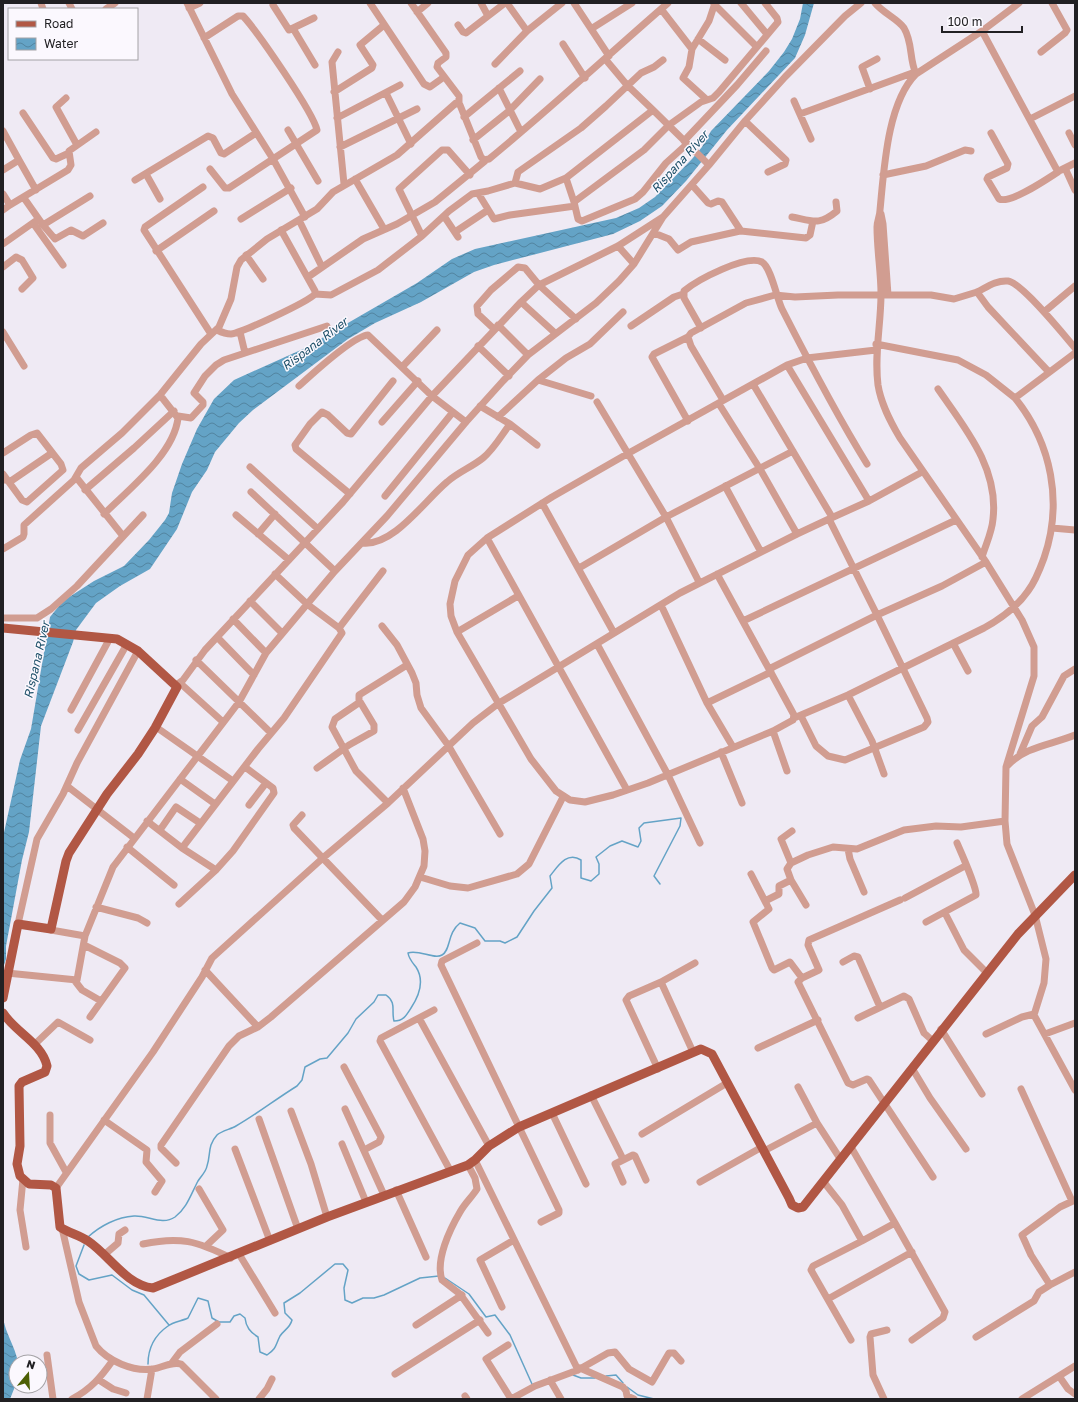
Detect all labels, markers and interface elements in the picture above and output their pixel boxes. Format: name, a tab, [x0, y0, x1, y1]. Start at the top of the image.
legend	[8, 8, 138, 60]
scale bar	[942, 8, 1022, 34]
text: 100 m	[948, 14, 982, 29]
text: Road	[44, 16, 73, 31]
text: Water	[44, 36, 78, 51]
water label: Rispana River	[648, 126, 713, 196]
water label: Rispana River	[279, 313, 352, 373]
water label: Rispana River	[20, 618, 53, 700]
north arrow	[8, 1354, 48, 1394]
text: N	[25, 1357, 37, 1371]

